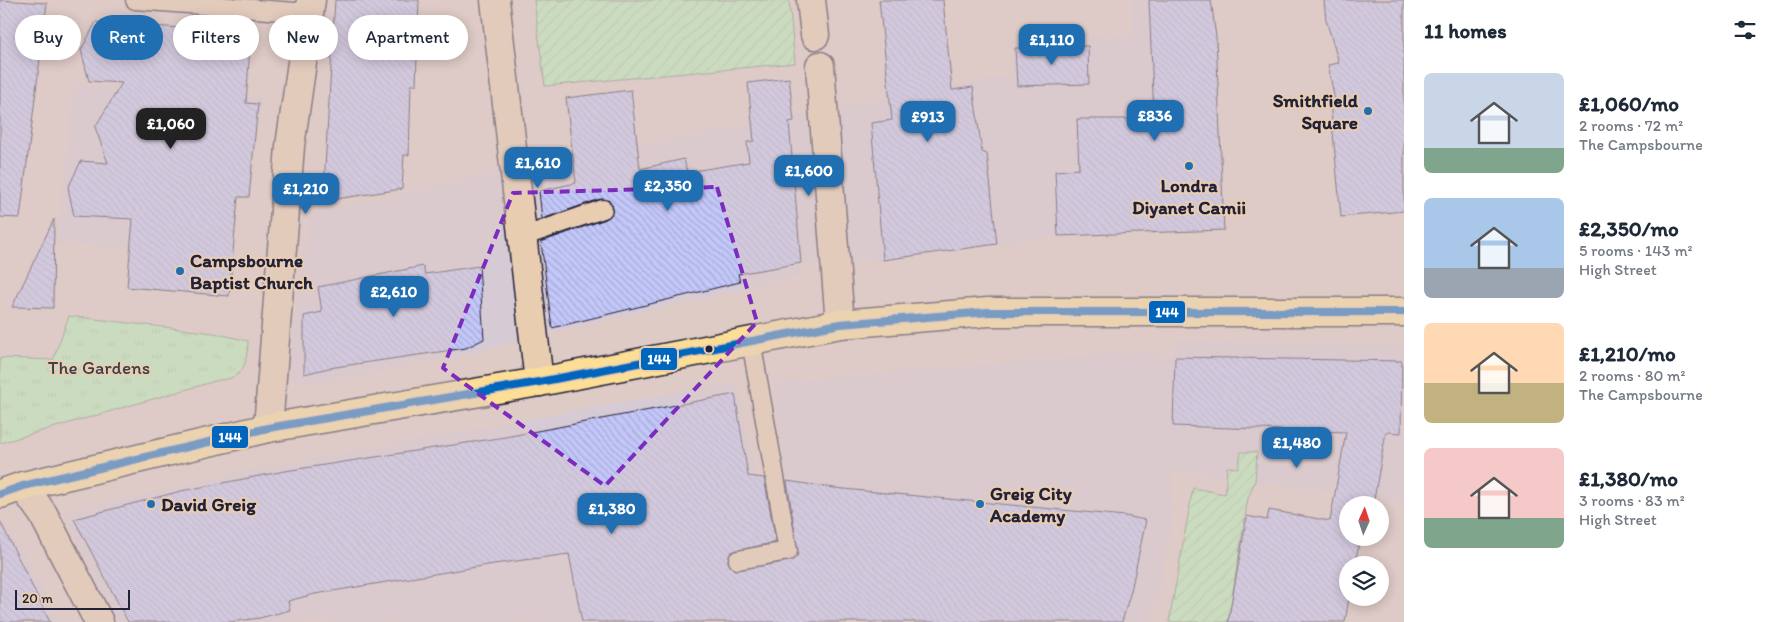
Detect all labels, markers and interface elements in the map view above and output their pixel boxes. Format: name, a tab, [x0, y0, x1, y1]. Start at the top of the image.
chip: Buy	[15, 15, 81, 60]
chip: Rent	[91, 15, 163, 60]
chip: Filters	[173, 15, 259, 60]
chip: New	[269, 15, 338, 60]
chip: Apartment	[348, 15, 468, 60]
icon: filters	[1731, 16, 1759, 44]
text: 11 homes	[1424, 18, 1507, 43]
pin: £1,110	[1011, 23, 1093, 66]
text: £1,110	[1030, 30, 1074, 49]
place label: Smithfield Square	[1273, 89, 1359, 134]
text: £1,060/mo	[1579, 91, 1679, 116]
icon: home	[1464, 93, 1524, 153]
pin: £913	[898, 100, 958, 143]
pin: £836	[1125, 100, 1185, 142]
marker: Smithfield Square	[1362, 105, 1374, 117]
text: £836	[1138, 106, 1172, 125]
text: £913	[911, 107, 945, 126]
pin: £1,060	[130, 108, 212, 150]
text: £1,060	[147, 114, 195, 133]
text: 2 rooms · 72 m²	[1579, 116, 1683, 135]
text: The Campsbourne	[1579, 135, 1703, 154]
pin: £1,610	[497, 146, 579, 189]
text: £1,610	[515, 153, 561, 172]
pin: £1,600	[768, 154, 850, 197]
marker: Londra Diyanet Camii	[1183, 160, 1195, 172]
text: £1,600	[785, 161, 833, 180]
pin: £2,350	[627, 170, 709, 212]
pin: £1,210	[265, 172, 347, 215]
place label: Londra Diyanet Camii	[1132, 174, 1246, 219]
text: £2,350	[644, 176, 692, 195]
text: £1,210	[283, 179, 329, 198]
text: £2,350/mo	[1579, 216, 1679, 241]
icon: home	[1464, 218, 1524, 278]
text: 5 rooms · 143 m²	[1579, 241, 1693, 260]
place label: Campsbourne Baptist Church	[190, 249, 313, 294]
text: High Street	[1579, 260, 1657, 279]
marker: Campsbourne Baptist Church	[174, 265, 186, 277]
pin: £2,610	[353, 276, 435, 318]
text: £2,610	[371, 282, 417, 301]
line badge: 144	[1148, 300, 1186, 324]
text: 144	[1155, 304, 1179, 321]
text: £1,210/mo	[1579, 341, 1676, 366]
icon: home	[1464, 343, 1524, 403]
unlabelled marker	[704, 344, 714, 354]
line badge: 144	[640, 347, 678, 371]
text: 144	[647, 351, 671, 368]
park label: The Gardens	[48, 356, 150, 379]
text: 2 rooms · 80 m²	[1579, 366, 1685, 385]
text: The Campsbourne	[1579, 385, 1703, 404]
line badge: 144	[211, 425, 249, 449]
pin: £1,480	[1256, 426, 1338, 469]
text: 144	[218, 429, 242, 446]
text: £1,480	[1273, 433, 1321, 452]
text: £1,380/mo	[1579, 466, 1678, 491]
icon: home	[1464, 468, 1524, 528]
place label: Greig City Academy	[989, 482, 1072, 527]
text: 3 rooms · 83 m²	[1579, 491, 1685, 510]
pin: £1,380	[571, 492, 653, 535]
place label: David Greig	[161, 493, 257, 516]
north arrow	[1339, 496, 1389, 546]
map controls	[1339, 496, 1389, 606]
marker: David Greig	[145, 498, 157, 510]
marker: Greig City Academy	[974, 498, 986, 510]
text: £1,380	[588, 499, 636, 518]
text: High Street	[1579, 510, 1657, 529]
button: layers	[1339, 556, 1389, 606]
scale bar	[15, 587, 130, 610]
text: 20 m	[22, 590, 53, 607]

